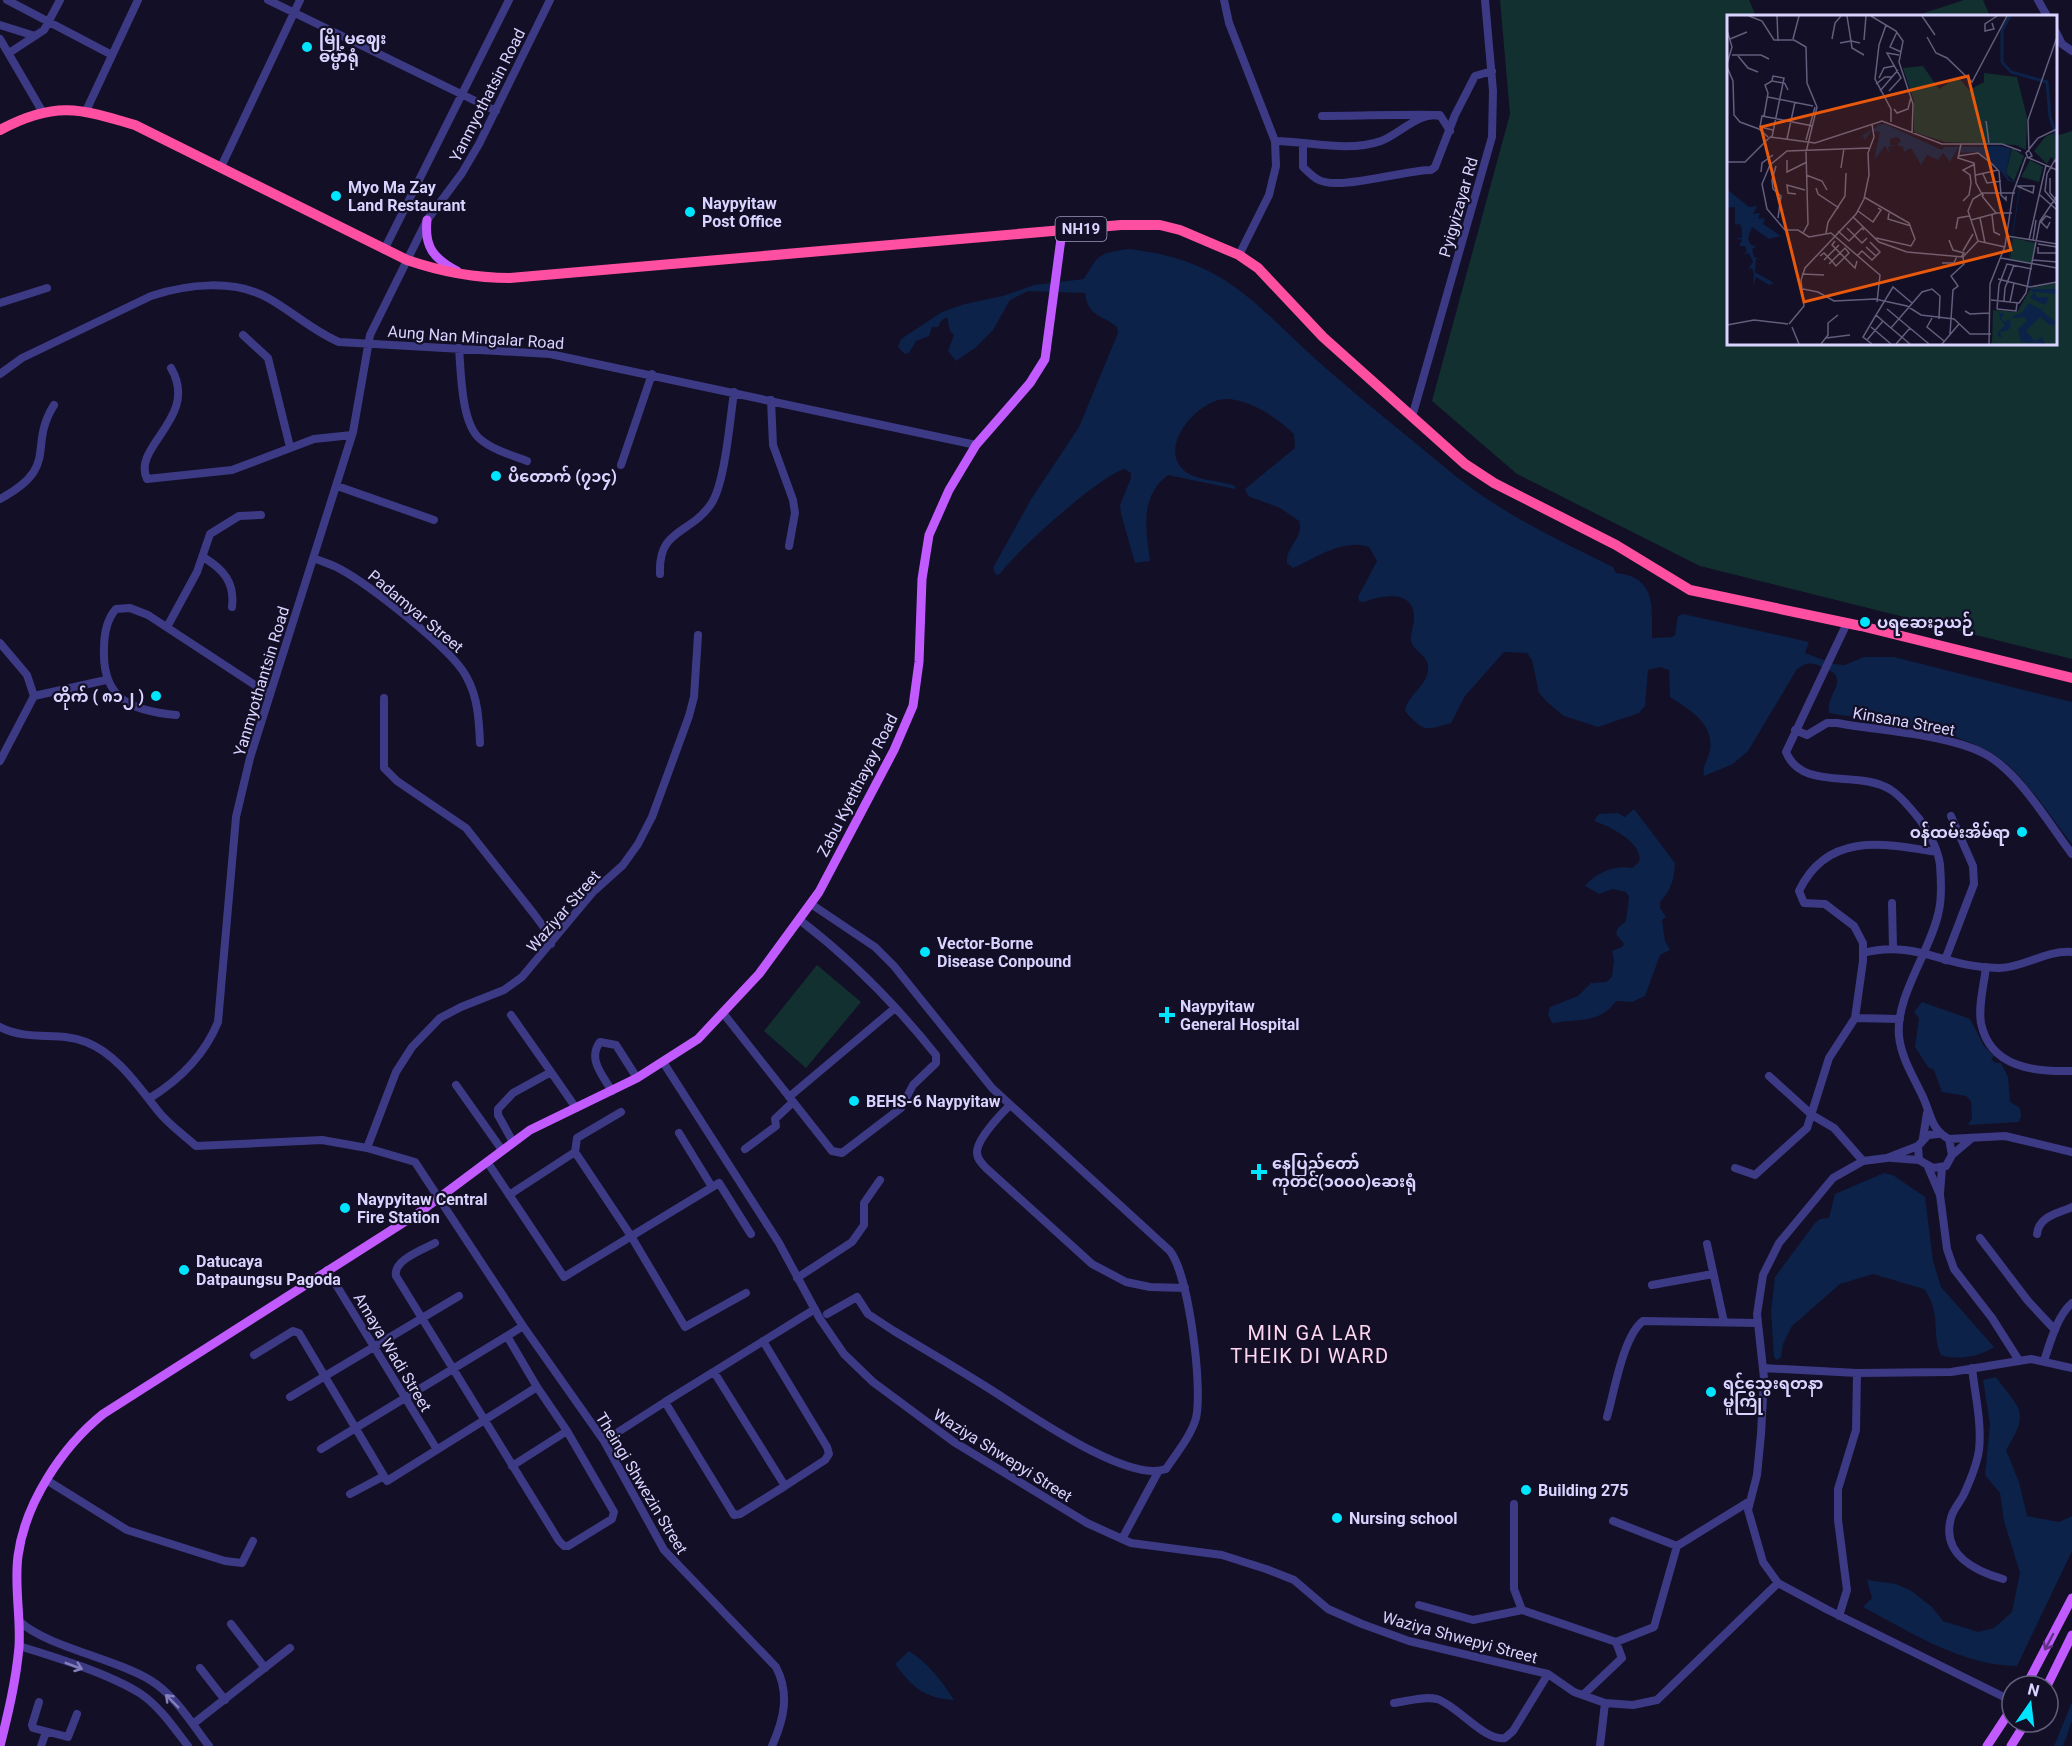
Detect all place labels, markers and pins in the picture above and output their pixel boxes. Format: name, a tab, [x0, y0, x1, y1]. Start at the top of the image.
place label: မြို့မဈေး ဓမ္မာရုံ	[319, 28, 386, 70]
marker: မြို့မဈေး ဓမ္မာရုံ	[300, 40, 314, 54]
place label: Myo Ma Zay Land Restaurant	[348, 178, 466, 215]
marker: Myo Ma Zay Land Restaurant	[329, 189, 343, 203]
place label: Naypyitaw Post Office	[702, 194, 782, 231]
marker: Naypyitaw Post Office	[683, 205, 697, 219]
place label: ပိတောက် (၇၁၄)	[508, 465, 617, 490]
marker: ပိတောက် (၇၁၄)	[489, 469, 503, 483]
place label: ပရဆေးဥယဉ်	[1877, 611, 1974, 636]
marker: ပရဆေးဥယဉ်	[1858, 615, 1872, 629]
place label: တိုက် ( ၈၁၂ )	[53, 685, 144, 710]
marker: တိုက် ( ၈၁၂ )	[149, 689, 163, 703]
place label: ဝန်ထမ်းအိမ်ရာ	[1910, 821, 2010, 846]
marker: ဝန်ထမ်းအိမ်ရာ	[2015, 825, 2029, 839]
place label: Vector-Borne Disease Conpound	[937, 934, 1071, 971]
marker: Vector-Borne Disease Conpound	[918, 945, 932, 959]
place label: Naypyitaw General Hospital	[1180, 997, 1300, 1034]
marker: Naypyitaw General Hospital	[1158, 1006, 1176, 1024]
place label: BEHS-6 Naypyitaw	[866, 1092, 1001, 1111]
marker: BEHS-6 Naypyitaw	[847, 1094, 861, 1108]
place label: နေပြည်တော် ကုတင်(၁၀၀၀)ဆေးရုံ	[1272, 1152, 1416, 1195]
marker: နေပြည်တော် ကုတင်(၁၀၀၀)ဆေးရုံ	[1250, 1163, 1268, 1181]
place label: Naypyitaw Central Fire Station	[357, 1190, 488, 1227]
marker: Naypyitaw Central Fire Station	[338, 1201, 352, 1215]
place label: Datucaya Datpaungsu Pagoda	[196, 1252, 341, 1289]
marker: Datucaya Datpaungsu Pagoda	[177, 1263, 191, 1277]
place label: ရင်သွေးရတနာ မူကြို	[1723, 1372, 1823, 1415]
marker: ရင်သွေးရတနာ မူကြို	[1704, 1385, 1718, 1399]
place label: Building 275	[1538, 1481, 1629, 1500]
marker: Building 275	[1519, 1483, 1533, 1497]
place label: Nursing school	[1349, 1509, 1457, 1528]
marker: Nursing school	[1330, 1511, 1344, 1525]

